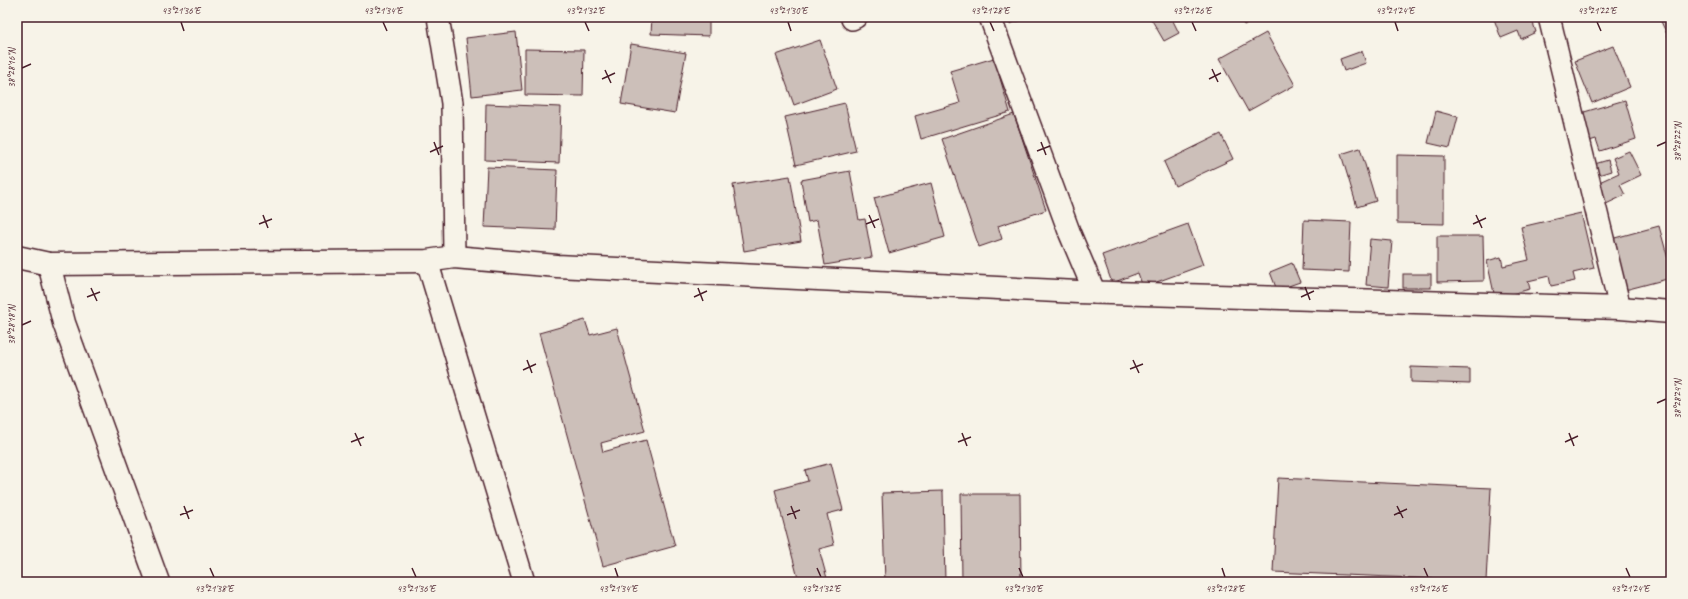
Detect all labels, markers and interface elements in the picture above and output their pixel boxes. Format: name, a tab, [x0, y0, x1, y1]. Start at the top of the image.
text: 43°21'36"E	[162, 4, 202, 17]
text: 43°21'34"E	[364, 4, 404, 17]
text: 43°21'32"E	[566, 4, 606, 17]
text: 43°21'30"E	[769, 4, 809, 17]
text: 43°21'28"E	[971, 4, 1011, 17]
text: 43°21'26"E	[1173, 4, 1213, 17]
text: 43°21'24"E	[1376, 4, 1416, 17]
text: 43°21'22"E	[1578, 4, 1618, 17]
text: 38°28'16"N	[5, 46, 18, 88]
text: 38°28'22"N	[1671, 120, 1684, 162]
text: 38°28'18"N	[5, 303, 18, 345]
text: 38°28'24"N	[1671, 377, 1684, 419]
text: 43°21'38"E	[195, 582, 235, 595]
text: 43°21'36"E	[397, 582, 437, 595]
text: 43°21'34"E	[599, 582, 639, 595]
text: 43°21'32"E	[802, 582, 842, 595]
text: 43°21'30"E	[1004, 582, 1044, 595]
text: 43°21'28"E	[1206, 582, 1246, 595]
text: 43°21'26"E	[1409, 582, 1449, 595]
text: 43°21'24"E	[1611, 582, 1651, 595]

